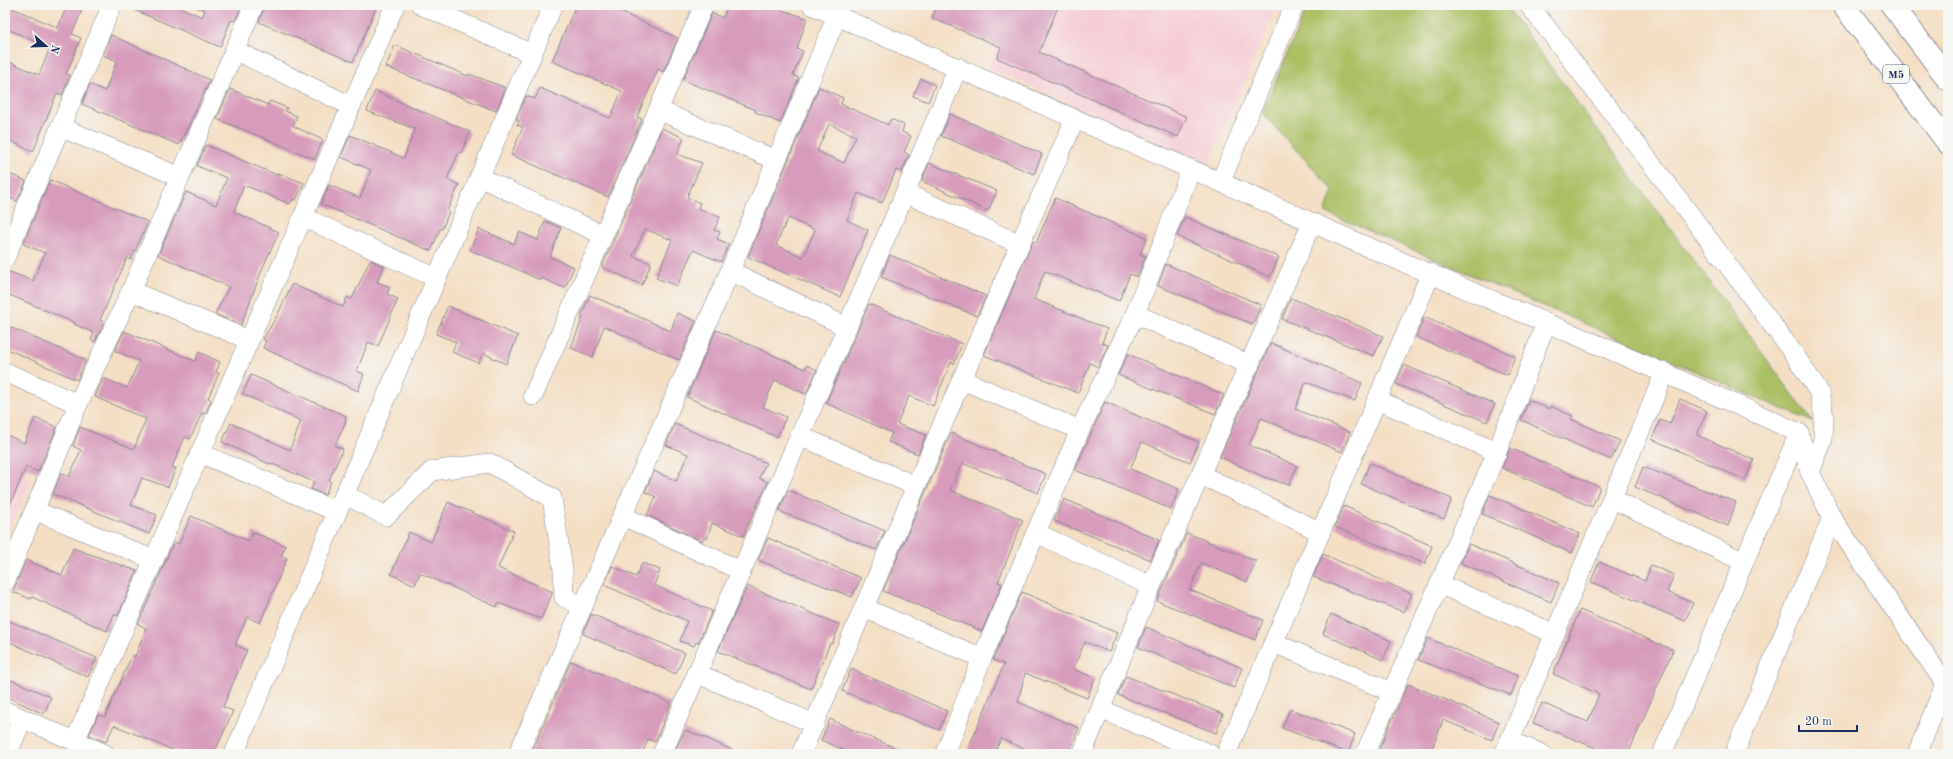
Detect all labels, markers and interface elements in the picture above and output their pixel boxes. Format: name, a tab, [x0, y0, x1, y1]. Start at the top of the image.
north arrow	[26, 26, 66, 66]
text: N	[47, 43, 61, 55]
road number: M5	[1883, 65, 1909, 83]
scale bar	[1799, 707, 1857, 733]
text: 20 m	[1805, 716, 1832, 728]

